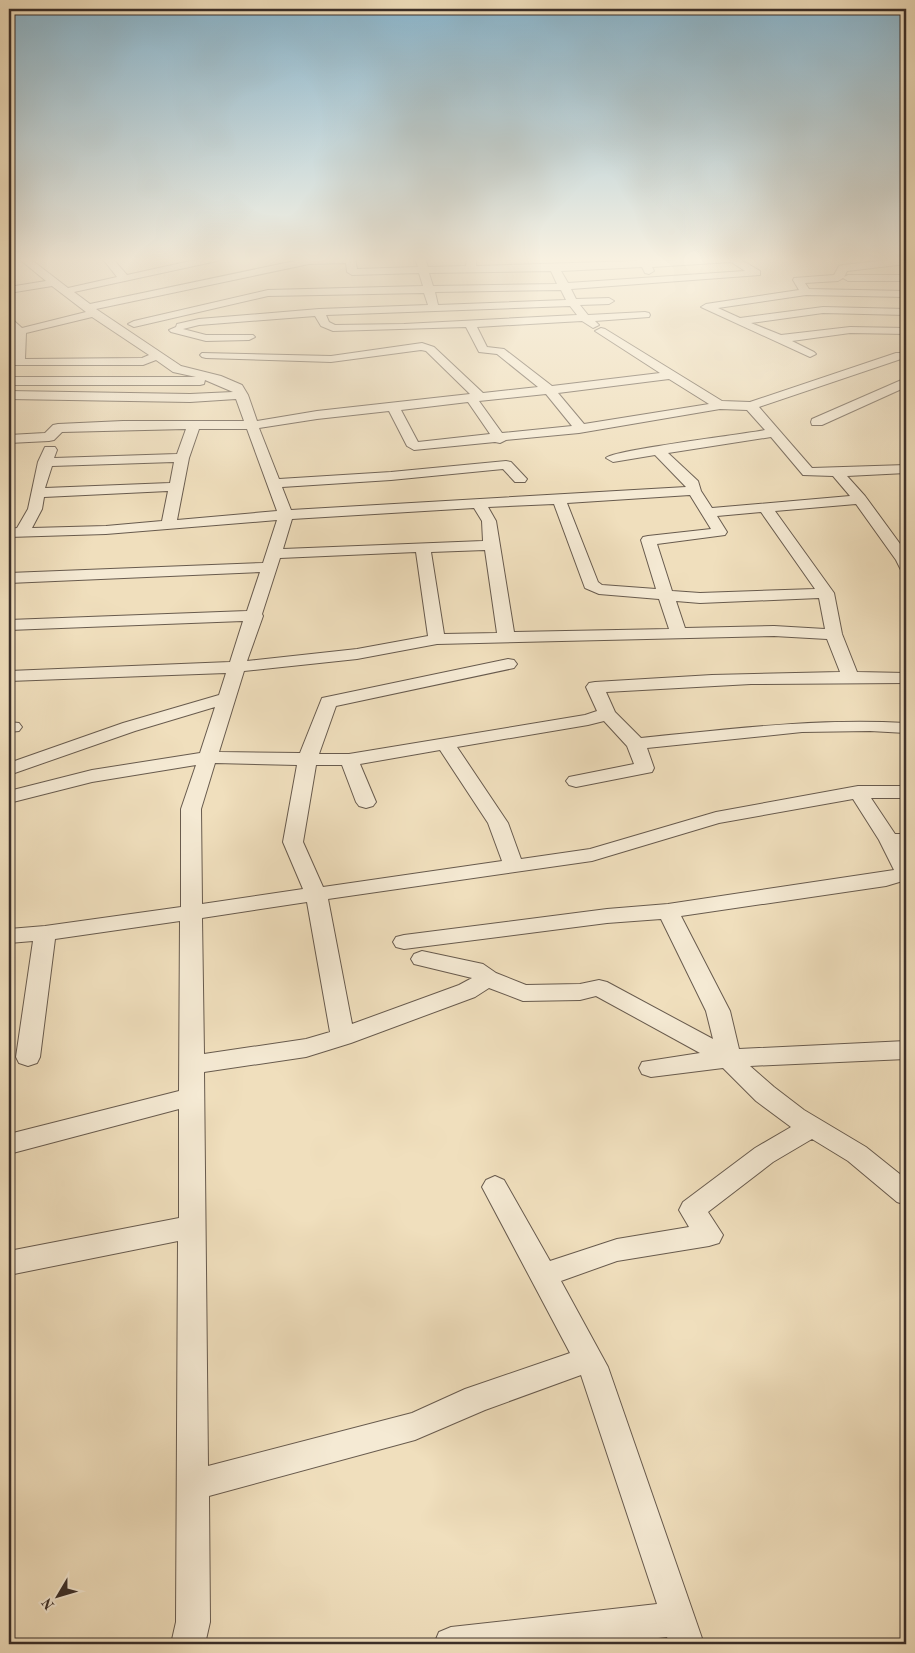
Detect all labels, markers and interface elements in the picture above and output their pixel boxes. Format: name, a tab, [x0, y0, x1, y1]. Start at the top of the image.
north arrow	[32, 1570, 82, 1620]
text: N	[40, 1595, 57, 1612]

